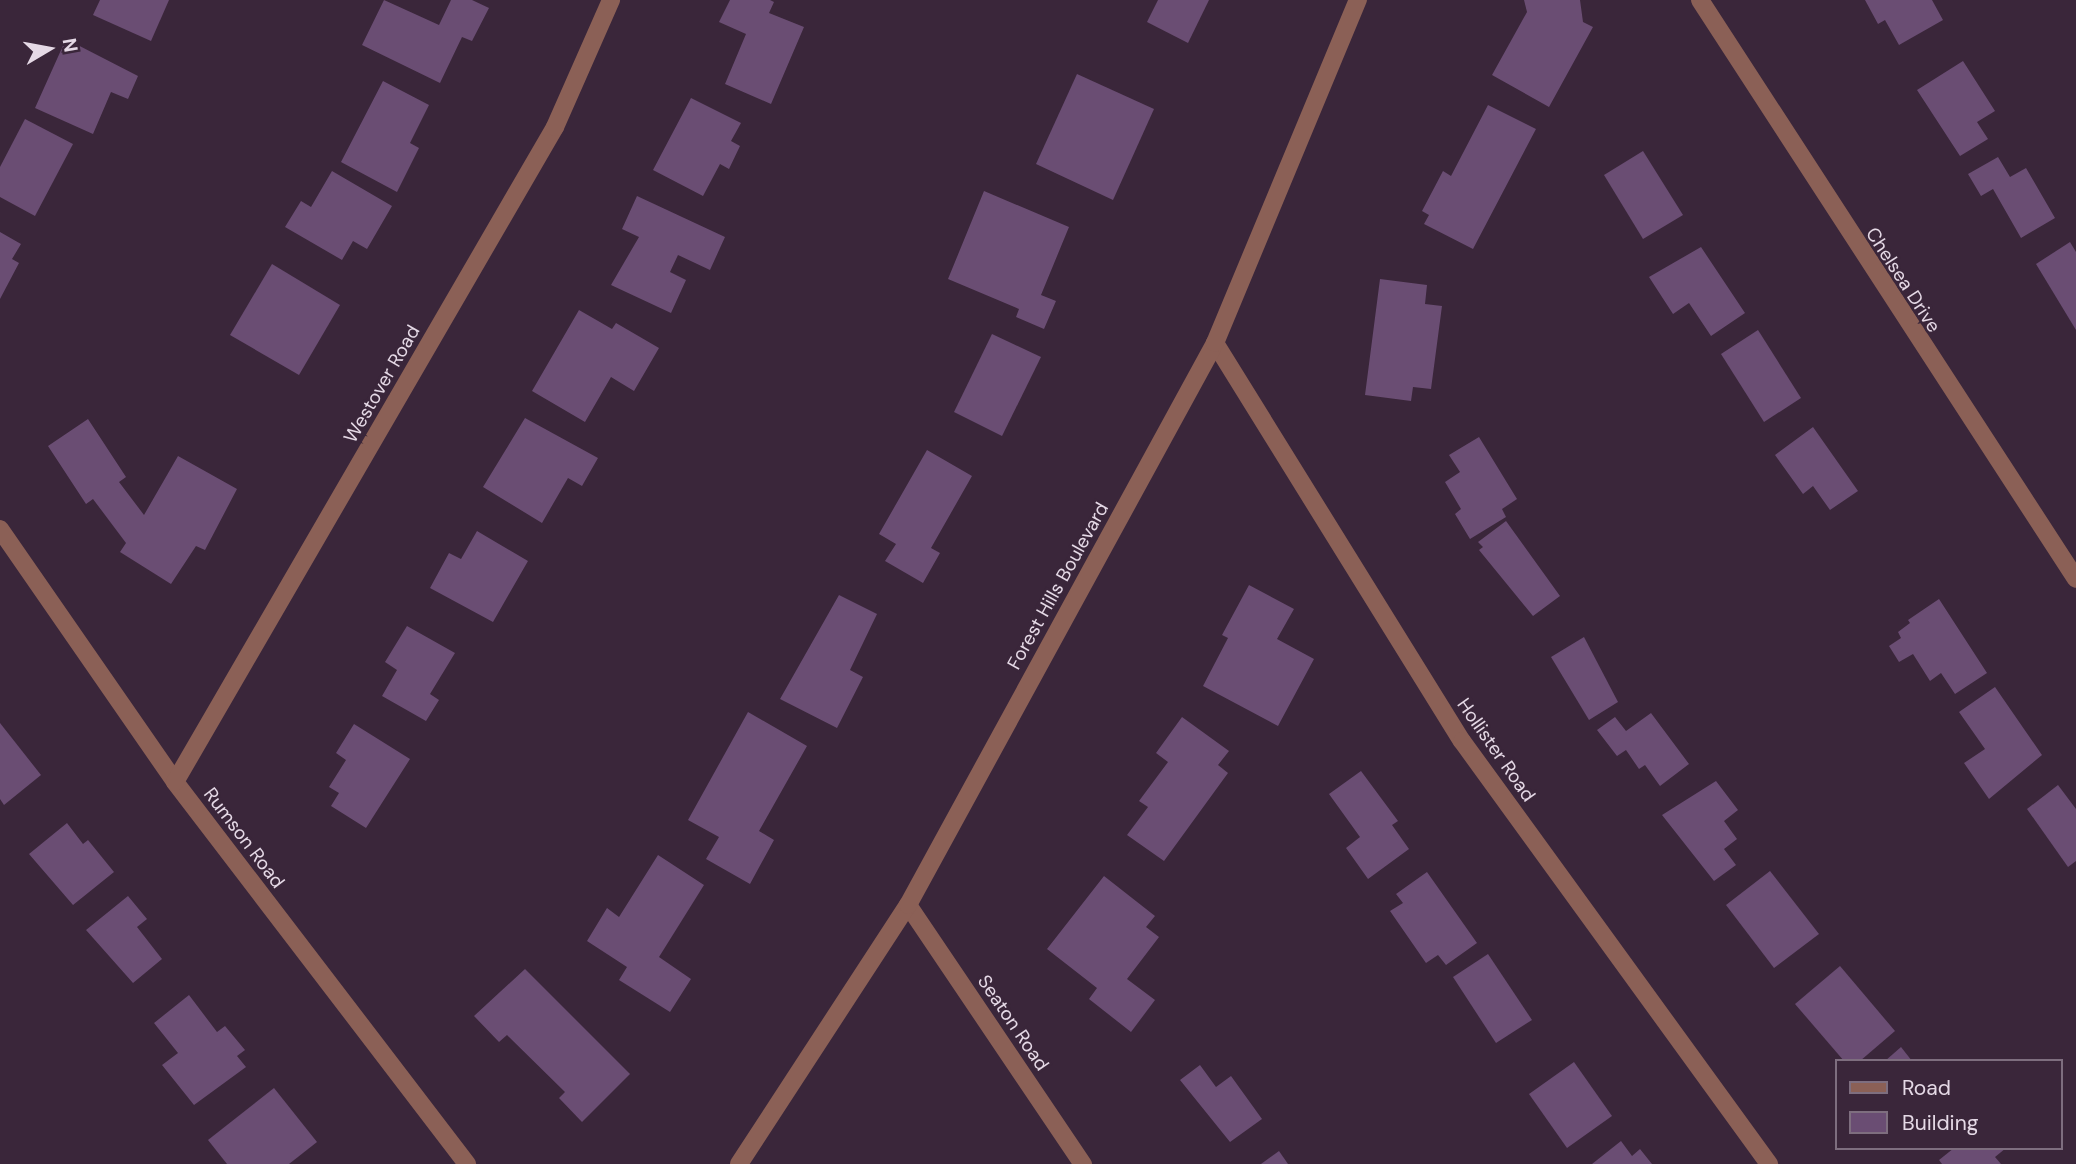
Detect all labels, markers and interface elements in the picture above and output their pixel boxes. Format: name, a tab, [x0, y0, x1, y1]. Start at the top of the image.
north arrow	[14, 14, 84, 84]
text: N	[57, 36, 84, 54]
street label: Chelsea Drive	[1861, 223, 1945, 337]
street label: Westover Road	[339, 321, 425, 447]
street label: Forest Hills Boulevard	[1003, 499, 1113, 673]
street label: Hollister Road	[1452, 694, 1540, 806]
street label: Rumson Road	[199, 783, 289, 893]
street label: Seaton Road	[973, 971, 1053, 1075]
legend	[1834, 1059, 2062, 1150]
text: Road	[1902, 1074, 1951, 1102]
text: Building	[1902, 1109, 1978, 1137]

